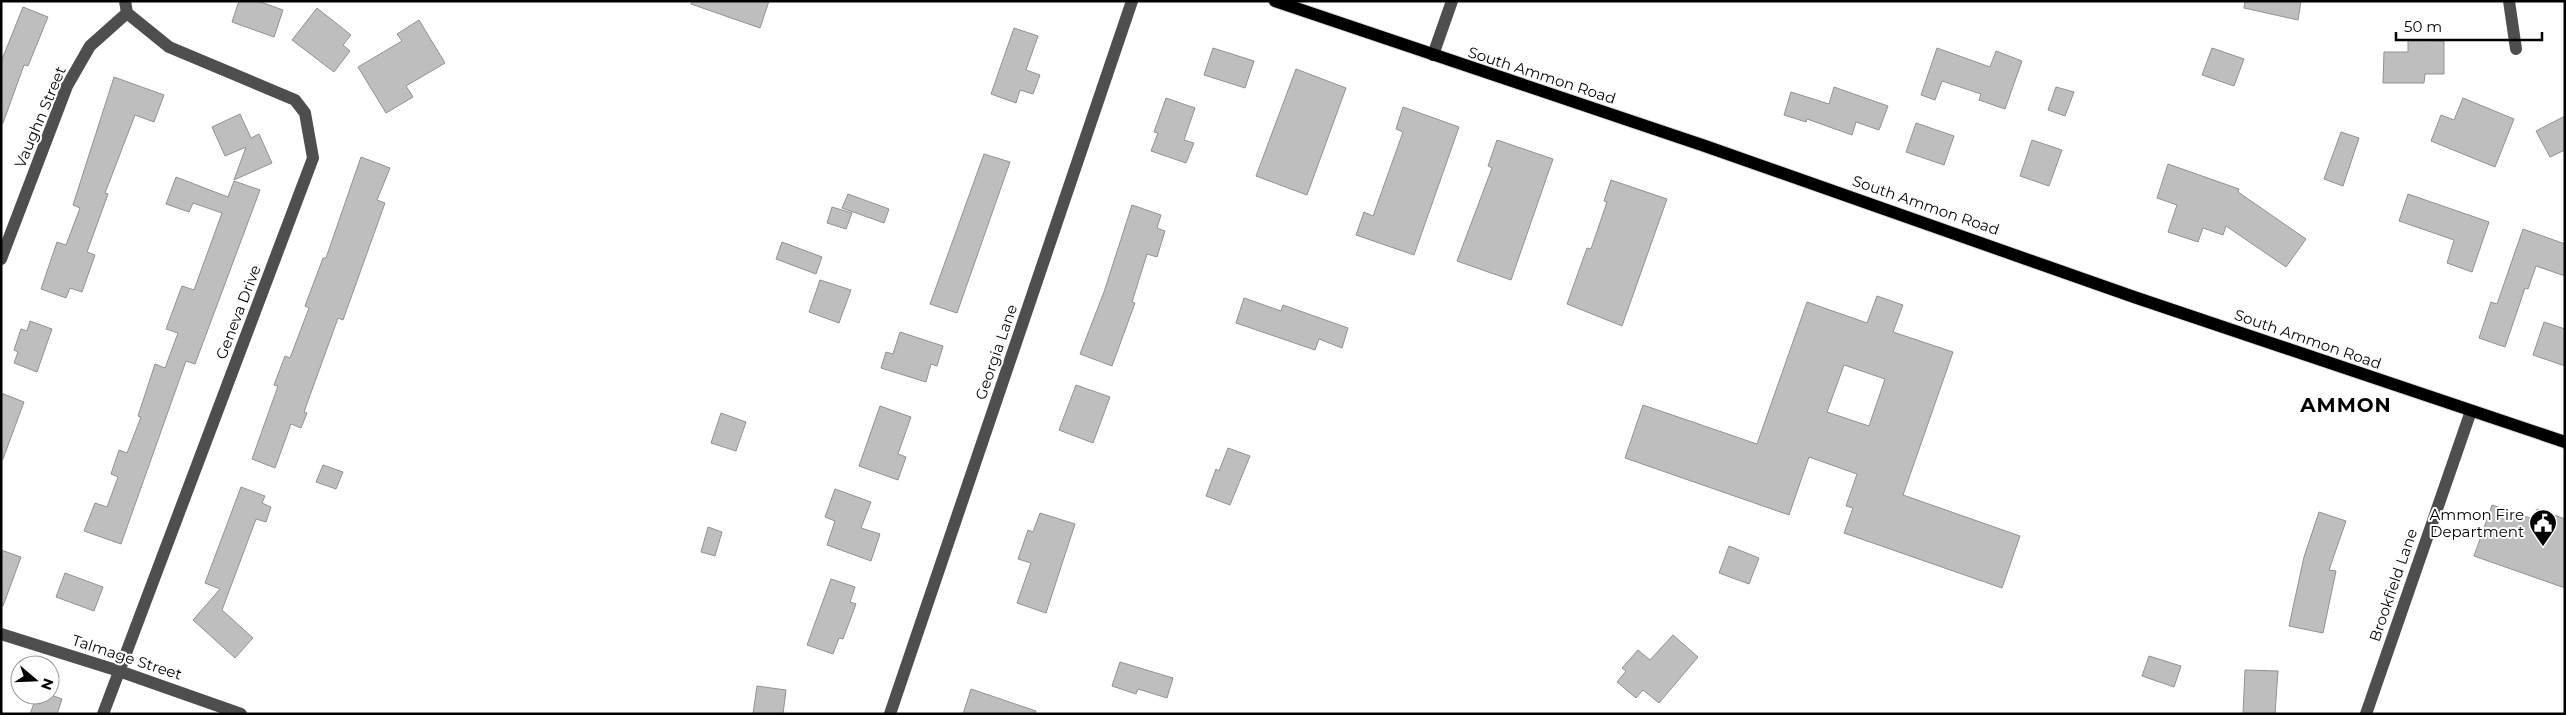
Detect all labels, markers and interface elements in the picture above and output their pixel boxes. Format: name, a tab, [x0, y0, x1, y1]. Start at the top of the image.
scale bar	[2396, 10, 2542, 42]
text: 50 m	[2404, 17, 2442, 36]
street label: South Ammon Road	[1466, 42, 1618, 108]
street label: Vaughn Street	[10, 63, 70, 171]
street label: South Ammon Road	[1850, 171, 2002, 239]
street label: Geneva Drive	[211, 262, 265, 362]
street label: Georgia Lane	[971, 302, 1021, 402]
street label: South Ammon Road	[2232, 305, 2384, 373]
district label: AMMON	[2299, 393, 2392, 417]
place label: Ammon Fire Department	[2430, 505, 2524, 541]
public building icon: Ammon Fire Department	[2528, 508, 2558, 547]
street label: Brookfield Lane	[2365, 526, 2421, 644]
street label: Talmage Street	[70, 630, 184, 684]
north arrow	[10, 655, 60, 705]
text: N	[37, 676, 58, 693]

